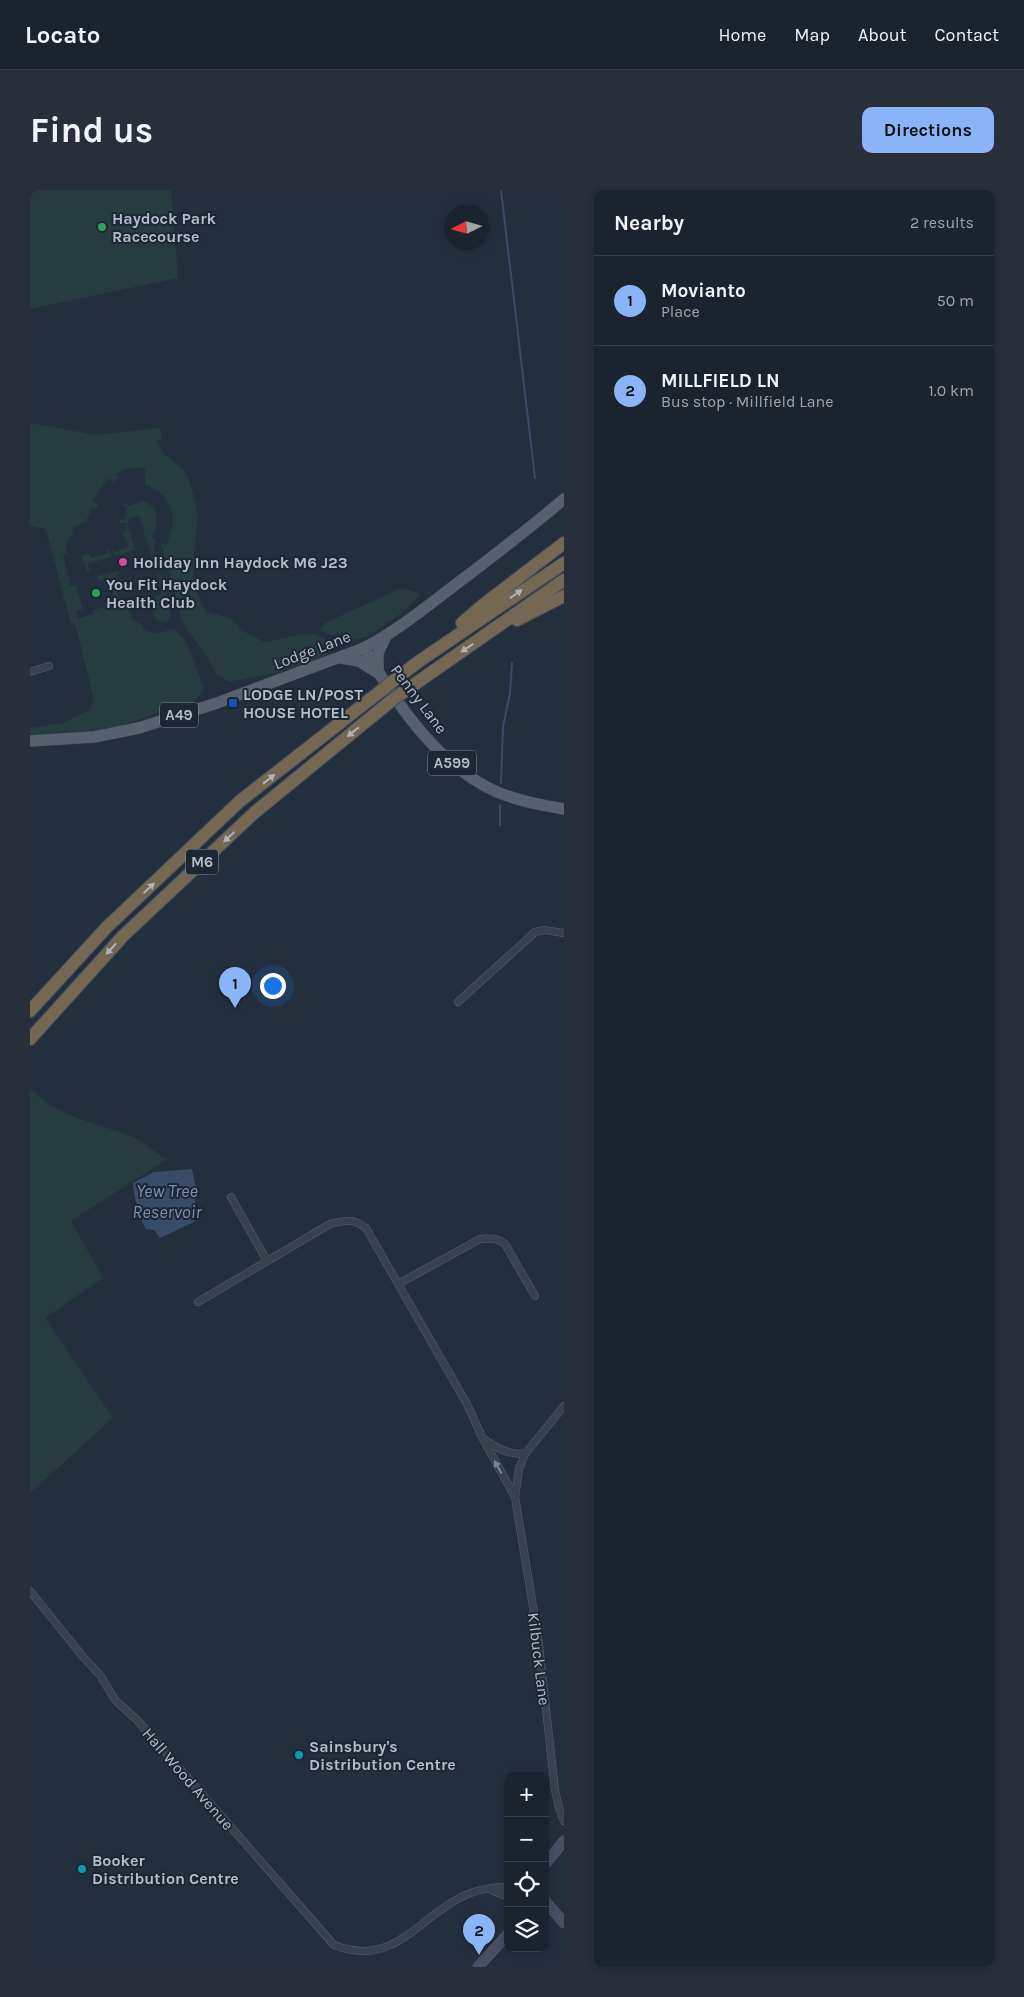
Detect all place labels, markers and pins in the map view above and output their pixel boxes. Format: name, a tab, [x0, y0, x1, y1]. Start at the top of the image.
place label: Haydock Park Racecourse	[112, 209, 216, 246]
marker: Haydock Park Racecourse	[96, 221, 108, 233]
place label: Holiday Inn Haydock M6 J23	[133, 553, 348, 572]
marker: Holiday Inn Haydock M6 J23	[117, 556, 129, 568]
place label: You Fit Haydock Health Club	[106, 575, 228, 612]
marker: You Fit Haydock Health Club	[90, 587, 102, 599]
place label: LODGE LN/POST HOUSE HOTEL	[243, 685, 363, 722]
marker: LODGE LN/POST HOUSE HOTEL	[227, 697, 239, 709]
pin: 1	[219, 967, 251, 1008]
place label: Sainsbury's Distribution Centre	[309, 1737, 456, 1774]
marker: Sainsbury's Distribution Centre	[293, 1749, 305, 1761]
place label: Booker Distribution Centre	[92, 1851, 239, 1888]
marker: Booker Distribution Centre	[76, 1863, 88, 1875]
pin: 2	[463, 1914, 495, 1955]

